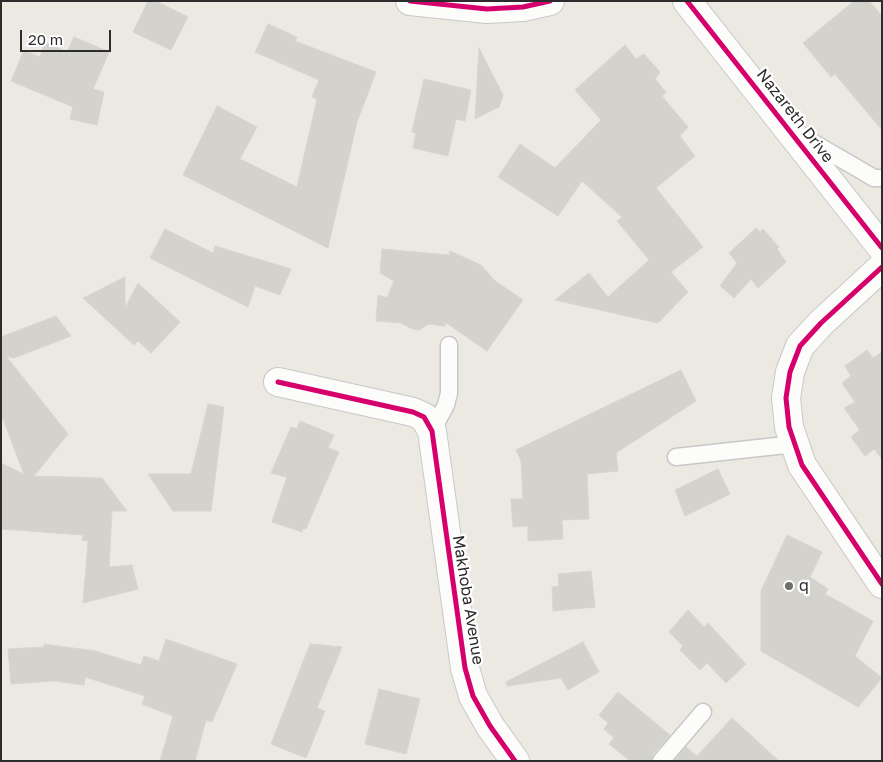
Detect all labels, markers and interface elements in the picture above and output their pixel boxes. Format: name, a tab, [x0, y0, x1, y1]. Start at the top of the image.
scale bar	[22, 20, 114, 52]
text: 20 m	[28, 30, 63, 48]
street label: Nazareth Drive	[752, 65, 838, 167]
street label: Makhoba Avenue	[448, 534, 488, 666]
place label: q	[799, 576, 809, 596]
marker: q	[783, 580, 795, 592]

